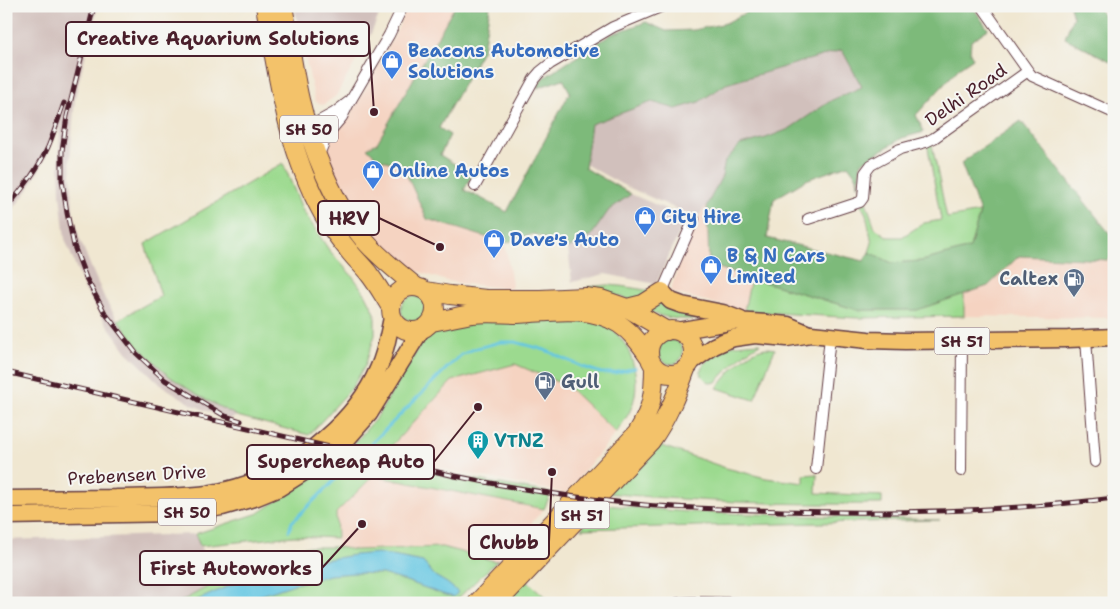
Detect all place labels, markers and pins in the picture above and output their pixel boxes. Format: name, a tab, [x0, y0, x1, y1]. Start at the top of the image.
callout: Creative Aquarium Solutions	[66, 22, 369, 56]
place label: Beacons Automotive Solutions	[408, 39, 600, 84]
shop icon: Beacons Automotive Solutions	[380, 49, 404, 80]
shop icon: Online Autos	[361, 159, 385, 190]
place label: Online Autos	[389, 159, 509, 183]
callout: HRV	[318, 201, 379, 235]
shop icon: City Hire	[633, 205, 657, 236]
place label: City Hire	[661, 205, 742, 229]
shop icon: Dave's Auto	[482, 228, 506, 259]
place label: Dave's Auto	[510, 228, 619, 252]
place label: B & N Cars Limited	[727, 244, 825, 289]
shop icon: B & N Cars Limited	[699, 254, 723, 285]
place label: Caltex	[999, 267, 1058, 291]
fuel station icon: Caltex	[1062, 267, 1086, 298]
fuel station icon: Gull	[533, 370, 557, 401]
place label: Gull	[561, 370, 599, 394]
building icon: VTNZ	[466, 429, 490, 460]
place label: VTNZ	[494, 429, 544, 453]
callout: Supercheap Auto	[247, 445, 434, 479]
callout: Chubb	[469, 525, 549, 559]
callout: First Autoworks	[140, 551, 322, 585]

